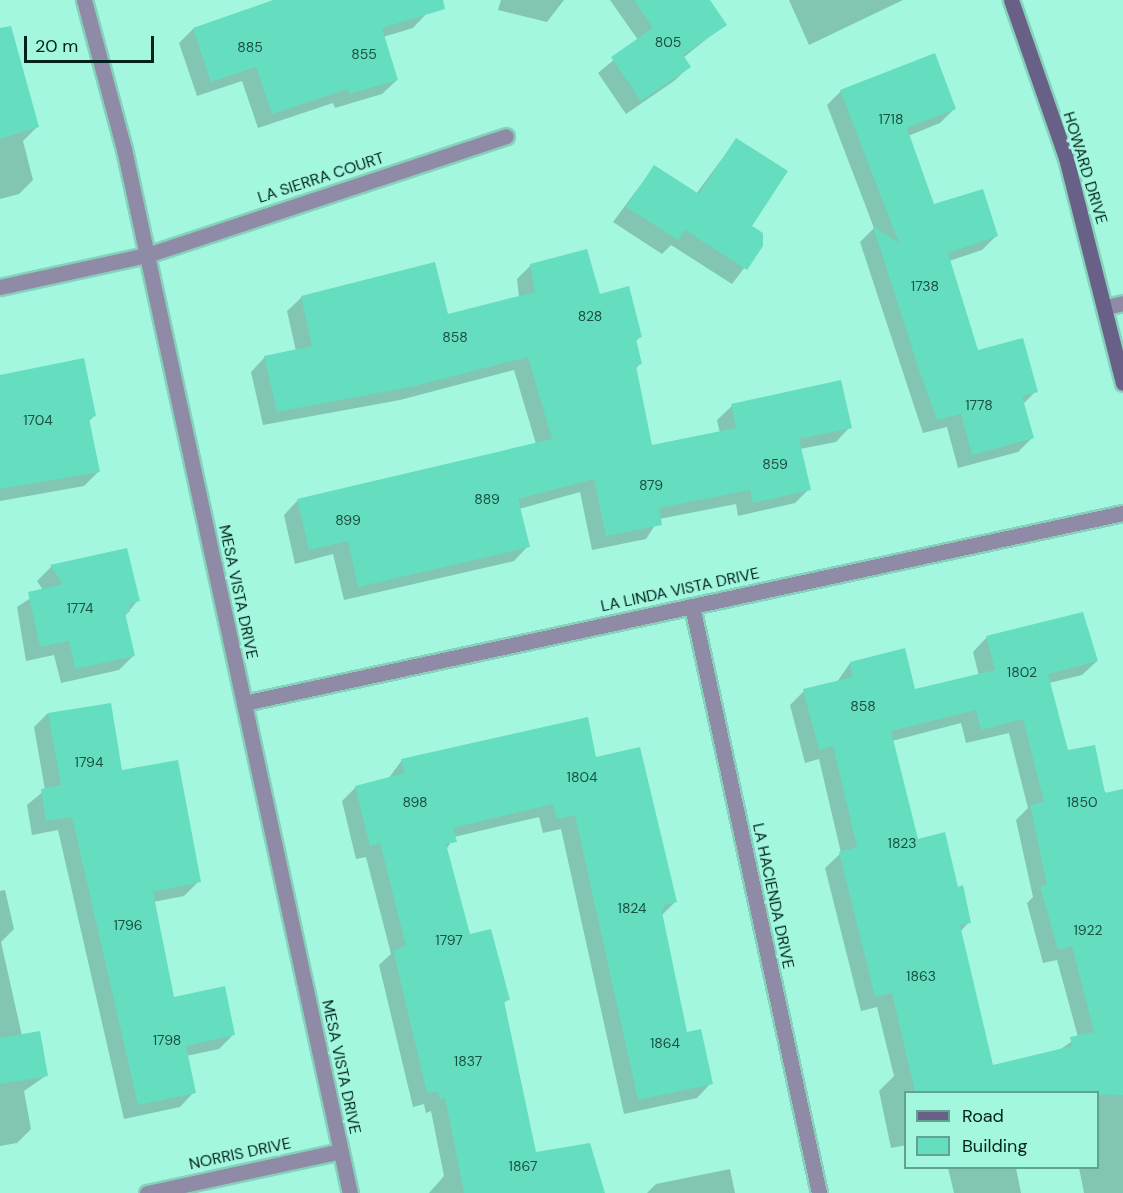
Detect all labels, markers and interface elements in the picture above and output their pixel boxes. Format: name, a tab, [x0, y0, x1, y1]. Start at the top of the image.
scale bar	[27, 24, 158, 62]
text: 20 m	[35, 34, 78, 58]
house number: 805	[655, 34, 681, 50]
house number: 885	[237, 39, 263, 55]
house number: 855	[351, 46, 377, 62]
street label: HOWARD DRIVE	[1059, 109, 1111, 227]
house number: 1718	[879, 111, 903, 127]
street label: LA SIERRA COURT	[255, 148, 387, 208]
house number: 1738	[911, 278, 939, 294]
house number: 828	[578, 308, 602, 324]
house number: 858	[442, 329, 468, 345]
house number: 1778	[965, 397, 993, 413]
house number: 1704	[23, 412, 53, 428]
house number: 859	[762, 456, 788, 472]
house number: 879	[639, 477, 663, 493]
house number: 889	[474, 491, 500, 507]
house number: 899	[335, 512, 361, 528]
street label: MESA VISTA DRIVE	[214, 523, 262, 661]
street label: LA LINDA VISTA DRIVE	[599, 564, 761, 616]
house number: 1774	[67, 600, 93, 616]
house number: 1802	[1007, 664, 1037, 680]
house number: 858	[850, 698, 876, 714]
house number: 1794	[75, 754, 103, 770]
house number: 1804	[567, 769, 597, 785]
house number: 898	[402, 794, 428, 810]
house number: 1850	[1067, 794, 1097, 810]
street label: LA HACIENDA DRIVE	[748, 821, 798, 971]
house number: 1823	[888, 835, 916, 851]
house number: 1824	[618, 900, 646, 916]
house number: 1796	[113, 917, 143, 933]
house number: 1922	[1073, 922, 1103, 938]
house number: 1797	[435, 932, 463, 948]
house number: 1863	[906, 968, 936, 984]
street label: MESA VISTA DRIVE	[317, 998, 365, 1136]
house number: 1798	[153, 1032, 181, 1048]
house number: 1864	[650, 1035, 680, 1051]
house number: 1837	[454, 1053, 482, 1069]
legend	[904, 1091, 1099, 1169]
text: Road	[962, 1104, 1004, 1128]
street label: NORRIS DRIVE	[187, 1134, 293, 1174]
text: Building	[962, 1134, 1027, 1158]
house number: 1867	[509, 1158, 537, 1174]

